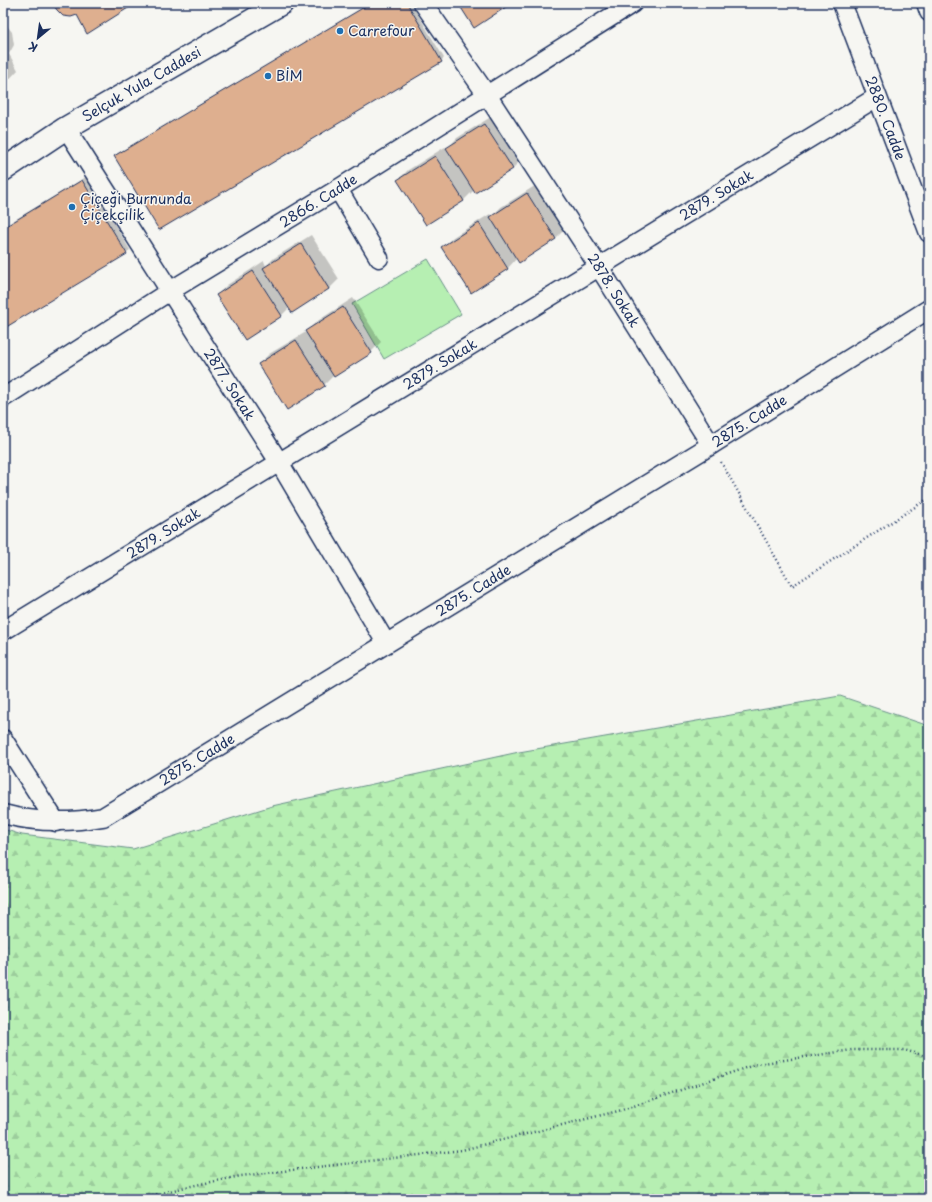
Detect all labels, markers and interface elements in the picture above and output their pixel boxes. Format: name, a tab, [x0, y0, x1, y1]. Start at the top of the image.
north arrow	[18, 18, 58, 58]
place label: Carrefour	[348, 20, 415, 41]
marker: Carrefour	[335, 26, 345, 36]
text: K	[25, 38, 41, 57]
street label: Selçuk Yula Caddesi	[78, 41, 205, 127]
place label: BİM	[276, 65, 303, 86]
marker: BİM	[263, 71, 273, 81]
street label: 2880. Cadde	[861, 73, 911, 163]
street label: 2879. Sokak	[675, 164, 757, 225]
street label: 2866. Cadde	[275, 169, 361, 232]
place label: Çiçeği Burnunda Çiçekçilik	[80, 188, 192, 225]
marker: Çiçeği Burnunda Çiçekçilik	[67, 202, 77, 212]
street label: 2878. Sokak	[583, 249, 645, 331]
street label: 2879. Sokak	[399, 333, 481, 394]
street label: 2877. Sokak	[199, 344, 261, 424]
street label: 2875. Cadde	[708, 389, 791, 452]
street label: 2879. Sokak	[122, 502, 204, 563]
street label: 2875. Cadde	[431, 559, 515, 621]
street label: 2875. Cadde	[155, 728, 238, 790]

